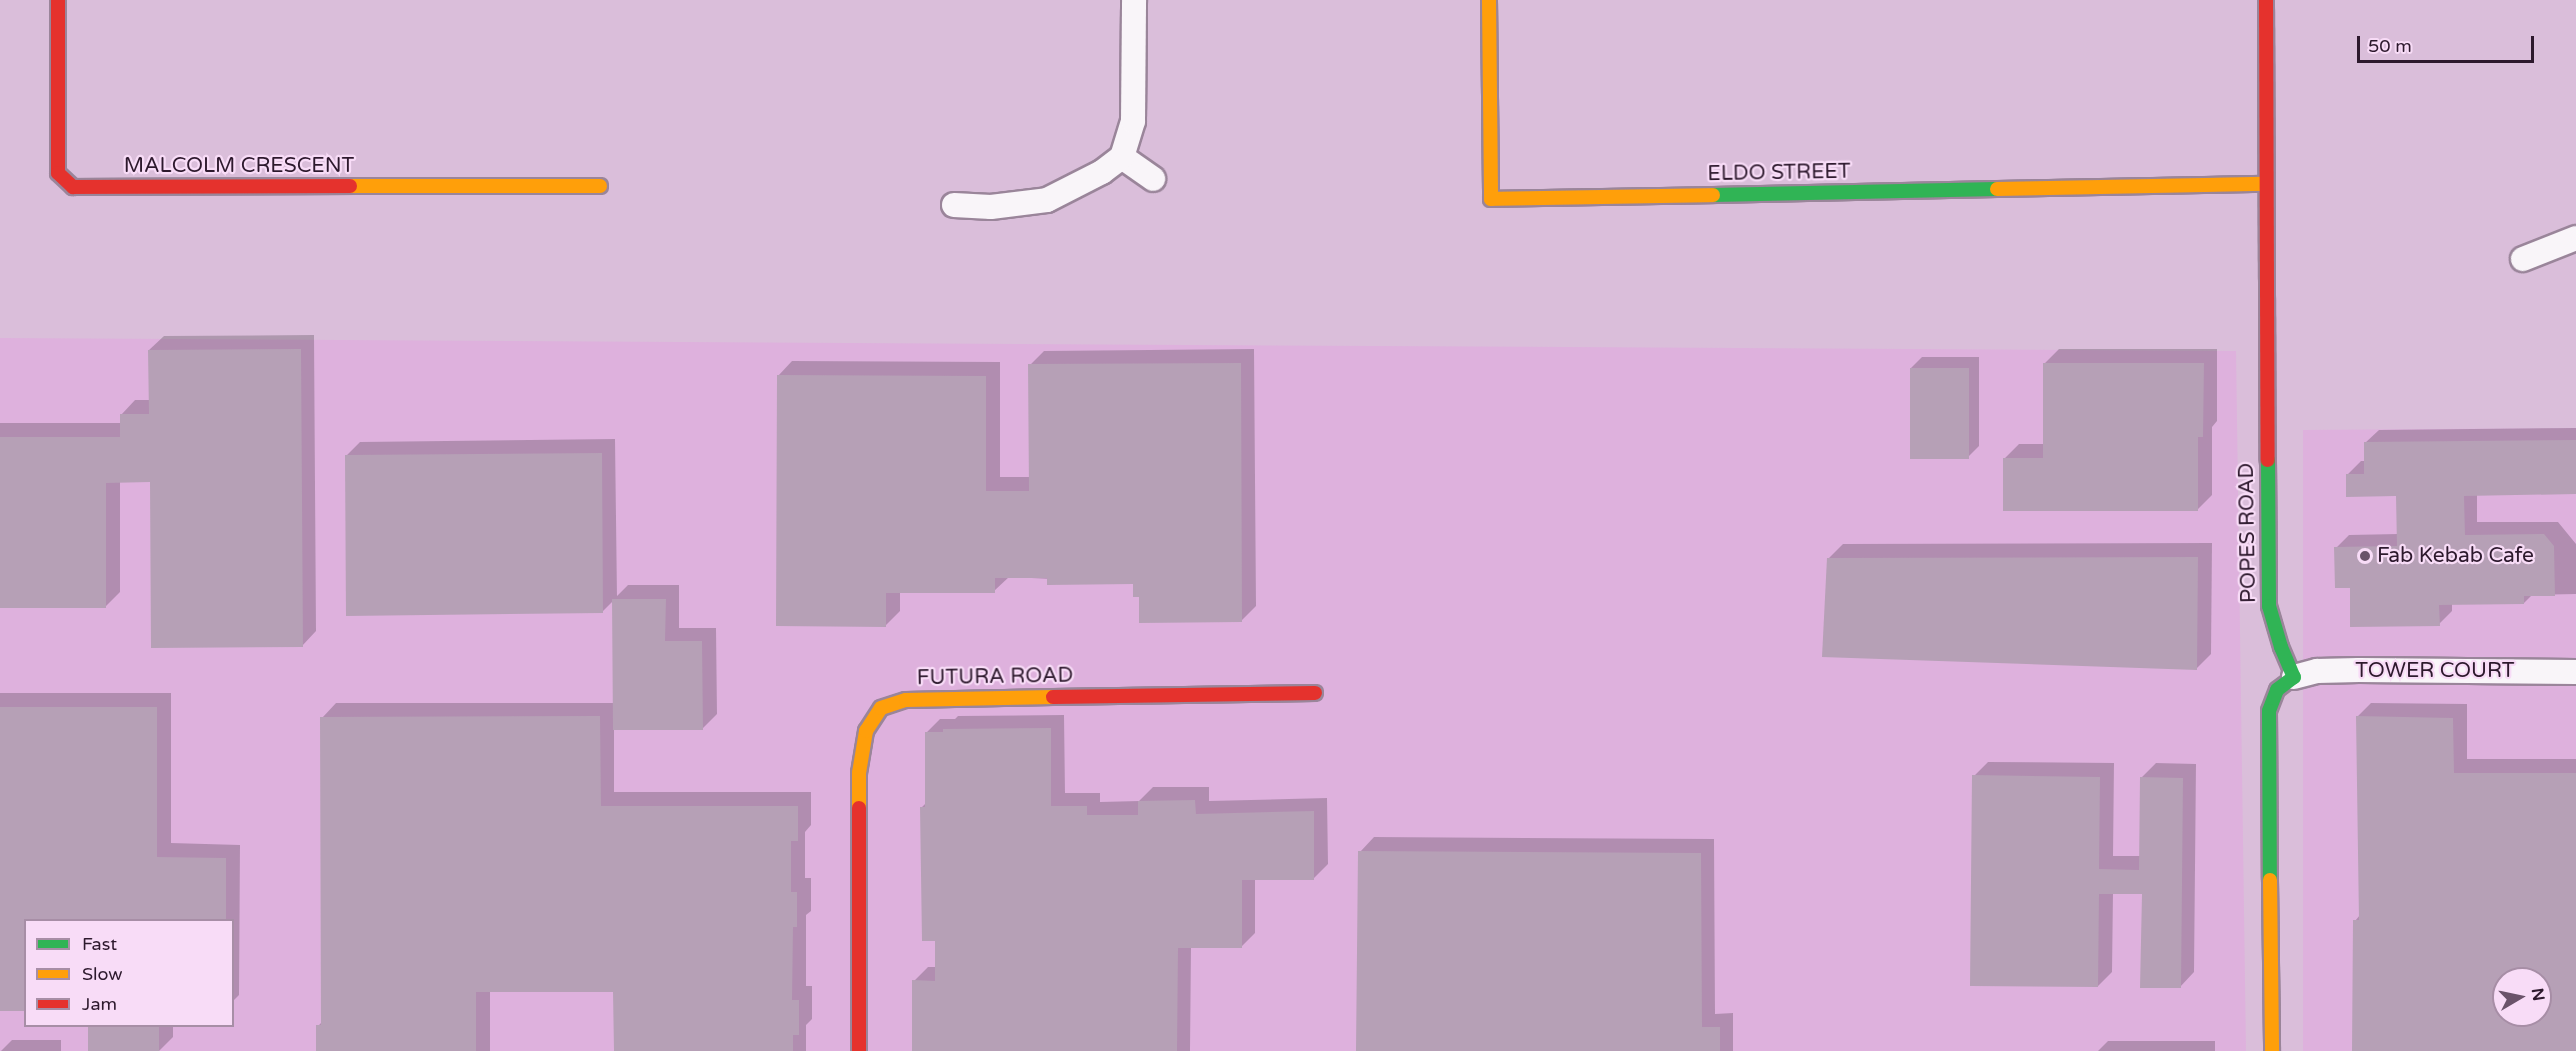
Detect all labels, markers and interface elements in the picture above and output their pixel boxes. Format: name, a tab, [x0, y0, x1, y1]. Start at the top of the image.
scale bar	[2360, 24, 2537, 62]
text: 50 m	[2368, 35, 2412, 57]
street label: MALCOLM CRESCENT	[124, 153, 354, 179]
street label: ELDO STREET	[1707, 159, 1851, 187]
street label: POPES ROAD	[2234, 463, 2262, 603]
place label: Fab Kebab Cafe	[2377, 543, 2534, 569]
marker: Fab Kebab Cafe	[2358, 549, 2372, 563]
street label: TOWER COURT	[2355, 658, 2515, 684]
street label: FUTURA ROAD	[916, 663, 1074, 691]
legend	[24, 919, 234, 1027]
text: Fast	[82, 933, 117, 955]
text: Slow	[82, 963, 123, 985]
north arrow	[2492, 967, 2552, 1027]
text: N	[2527, 987, 2549, 1002]
text: Jam	[82, 993, 117, 1015]

